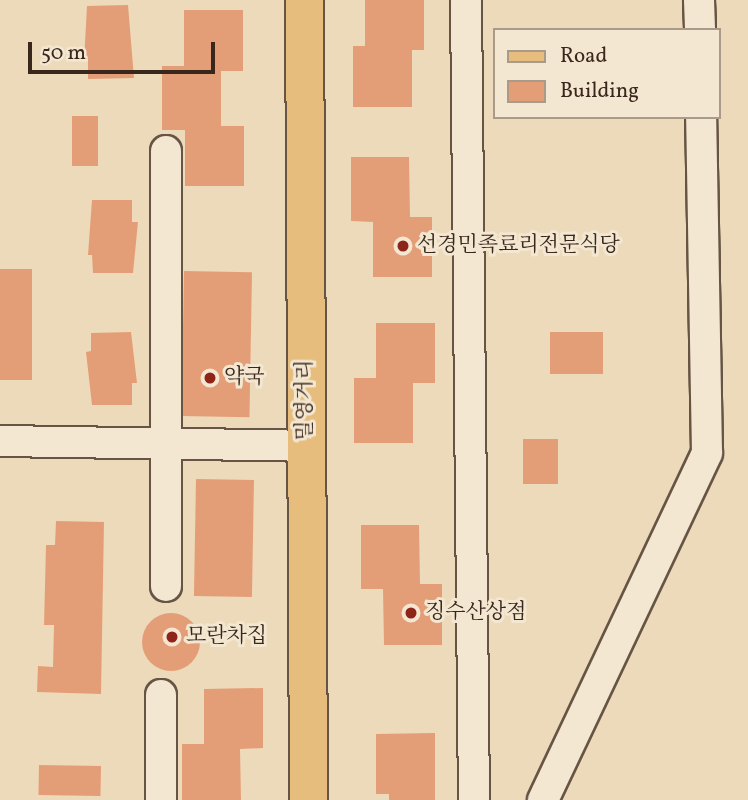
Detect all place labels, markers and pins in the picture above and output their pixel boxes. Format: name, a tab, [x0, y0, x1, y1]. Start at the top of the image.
place label: 선경민족료리전문식당	[417, 233, 620, 259]
marker: 선경민족료리전문식당	[395, 238, 411, 254]
place label: 약국	[224, 365, 265, 391]
marker: 약국	[202, 370, 218, 386]
place label: 징수산상점	[425, 600, 526, 626]
marker: 징수산상점	[403, 605, 419, 621]
place label: 모란차집	[186, 624, 267, 650]
marker: 모란차집	[164, 629, 180, 645]

